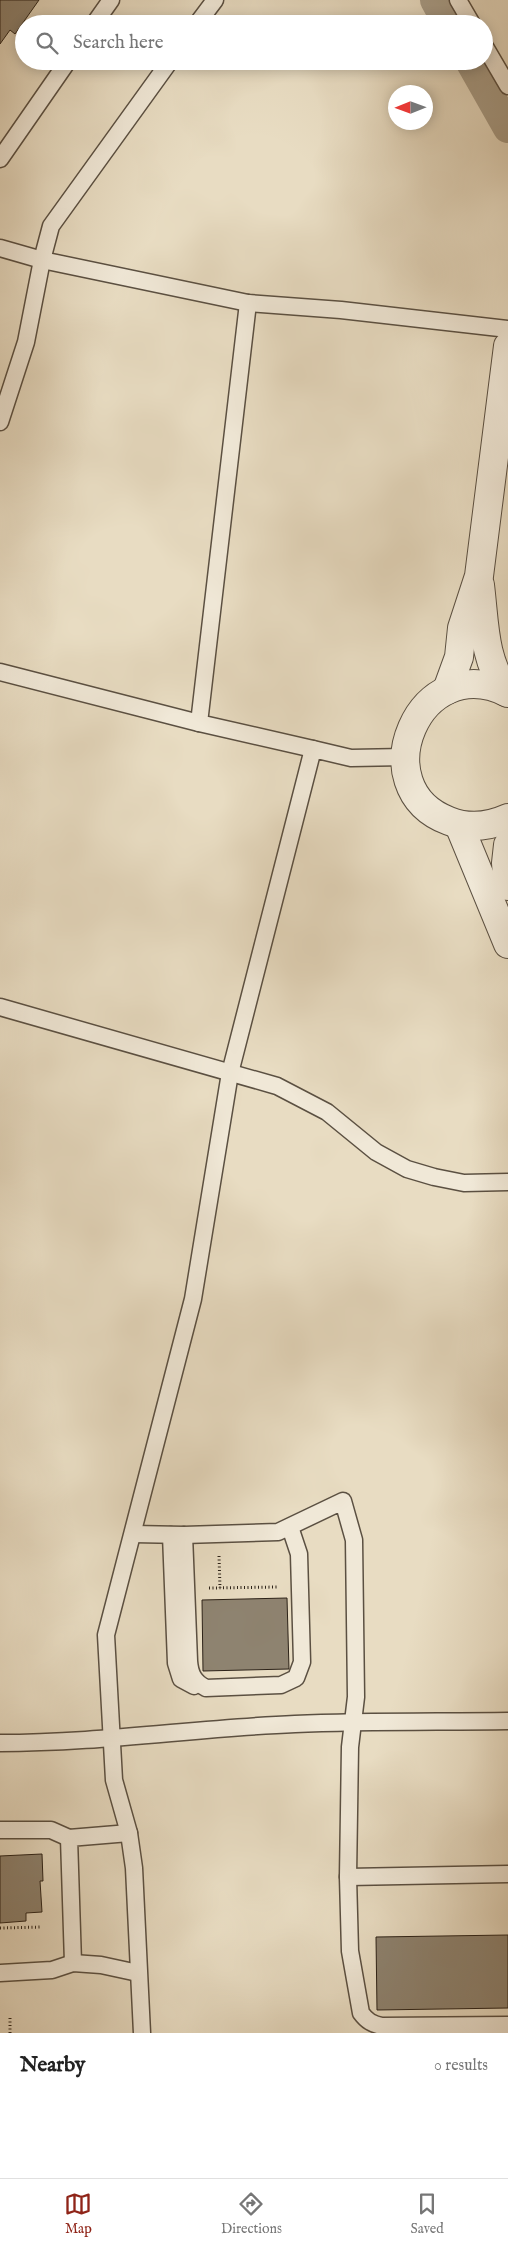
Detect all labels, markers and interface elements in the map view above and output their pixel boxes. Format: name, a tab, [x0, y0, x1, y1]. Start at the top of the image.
search box	[15, 15, 493, 70]
icon: search	[33, 29, 61, 57]
text: Search here	[73, 31, 164, 55]
north arrow	[388, 85, 433, 130]
text: Nearby	[20, 2052, 85, 2079]
text: 0 results	[434, 2056, 488, 2076]
tab: Map	[64, 2190, 92, 2238]
tab: Directions	[221, 2190, 282, 2238]
tab: Saved	[411, 2190, 444, 2238]

